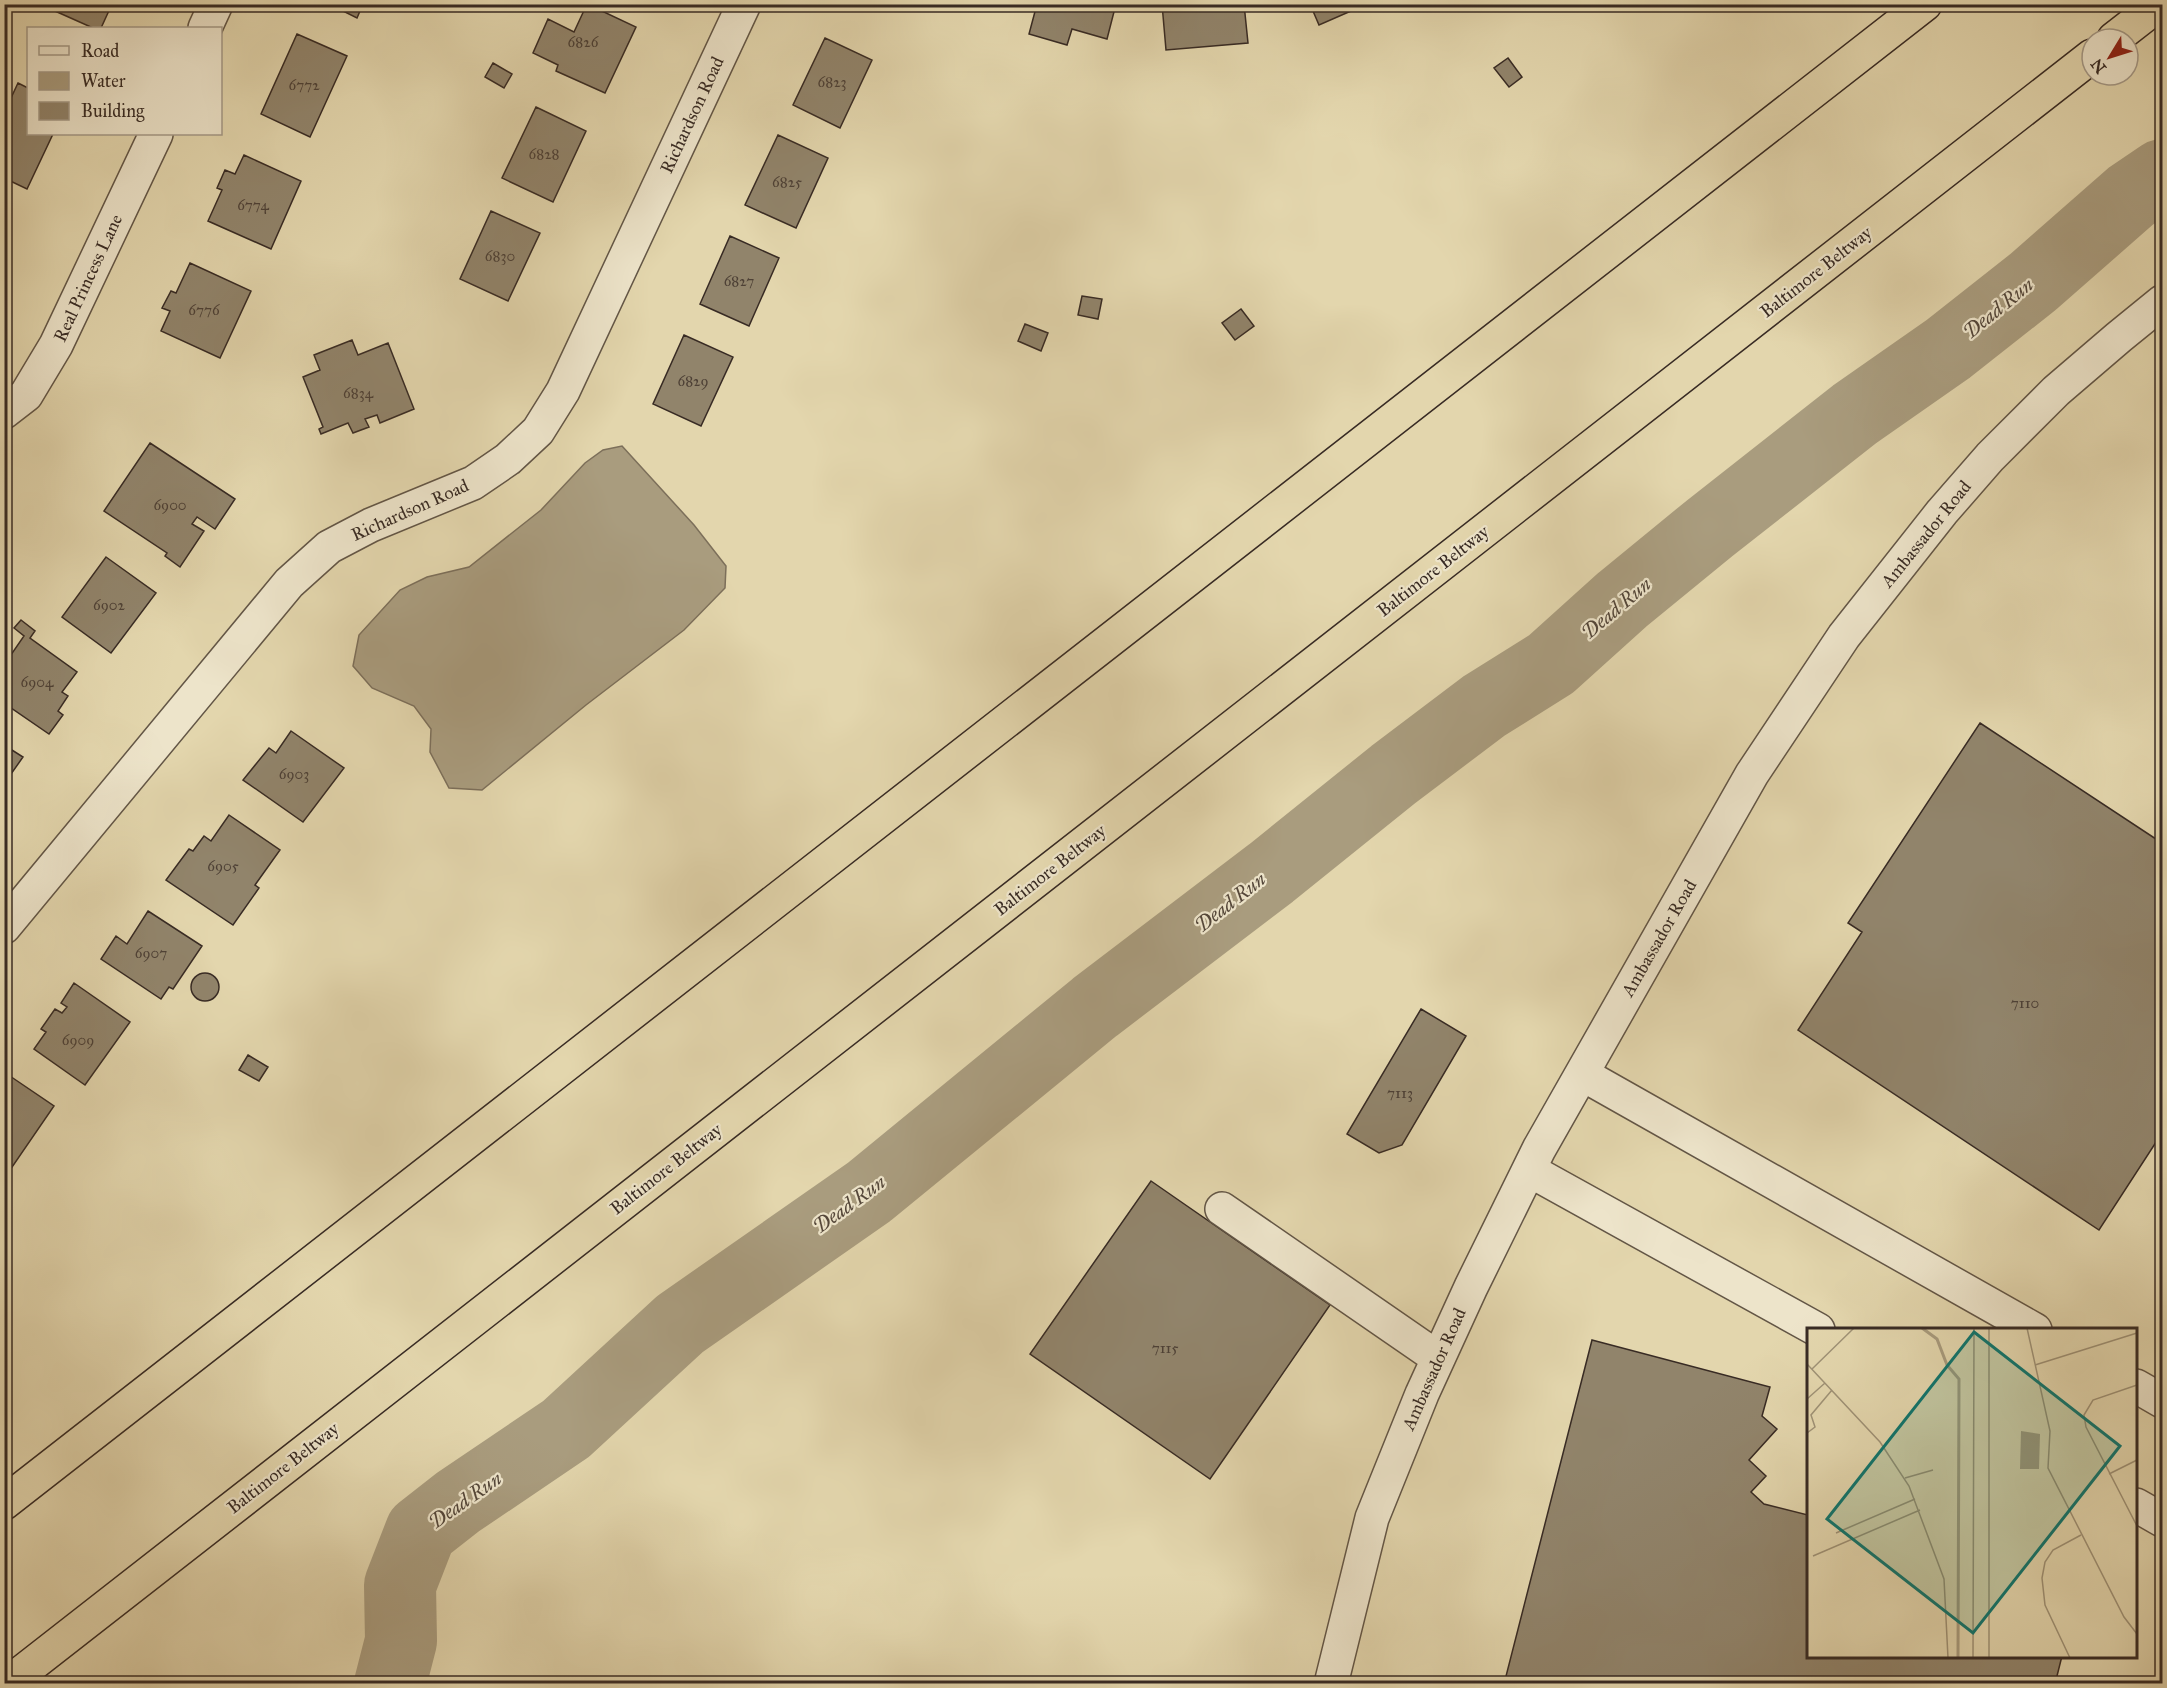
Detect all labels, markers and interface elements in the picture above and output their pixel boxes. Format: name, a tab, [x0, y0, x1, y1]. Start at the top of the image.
legend	[27, 27, 222, 135]
north arrow	[2080, 27, 2140, 87]
house number: 6826	[568, 33, 600, 51]
text: Road	[81, 40, 119, 62]
street label: Richardson Road	[655, 53, 729, 177]
text: N	[2087, 54, 2110, 77]
text: Water	[81, 70, 126, 92]
house number: 6823	[817, 73, 847, 91]
house number: 6772	[288, 76, 320, 94]
text: Building	[81, 100, 145, 123]
house number: 6828	[528, 145, 560, 163]
house number: 6825	[772, 173, 802, 191]
house number: 6774	[237, 196, 269, 214]
street label: Real Princess Lane	[49, 211, 127, 345]
street label: Baltimore Beltway	[1756, 221, 1877, 323]
house number: 6830	[485, 247, 515, 265]
house number: 6827	[724, 272, 754, 290]
water label: Dead Run	[1958, 272, 2038, 344]
house number: 6776	[188, 301, 221, 319]
house number: 6829	[677, 372, 709, 390]
house number: 6834	[343, 384, 374, 402]
street label: Richardson Road	[348, 474, 472, 546]
street label: Ambassador Road	[1875, 476, 1976, 593]
house number: 6900	[153, 496, 187, 514]
street label: Baltimore Beltway	[1373, 520, 1494, 622]
water label: Dead Run	[1576, 572, 1656, 644]
house number: 6902	[93, 596, 126, 614]
house number: 6904	[21, 673, 54, 691]
house number: 6903	[279, 765, 309, 783]
street label: Baltimore Beltway	[990, 819, 1111, 921]
house number: 6905	[207, 857, 239, 875]
water label: Dead Run	[1190, 867, 1271, 937]
street label: Ambassador Road	[1616, 876, 1701, 1001]
house number: 6907	[135, 944, 167, 962]
house number: 7110	[2011, 994, 2039, 1012]
house number: 6909	[62, 1031, 94, 1049]
house number: 7113	[1387, 1084, 1413, 1102]
street label: Baltimore Beltway	[606, 1118, 727, 1220]
water label: Dead Run	[808, 1169, 890, 1238]
street label: Ambassador Road	[1397, 1305, 1471, 1434]
inset map	[1807, 1328, 2137, 1658]
house number: 7115	[1152, 1339, 1178, 1357]
street label: Baltimore Beltway	[223, 1417, 344, 1519]
water label: Dead Run	[424, 1466, 507, 1534]

